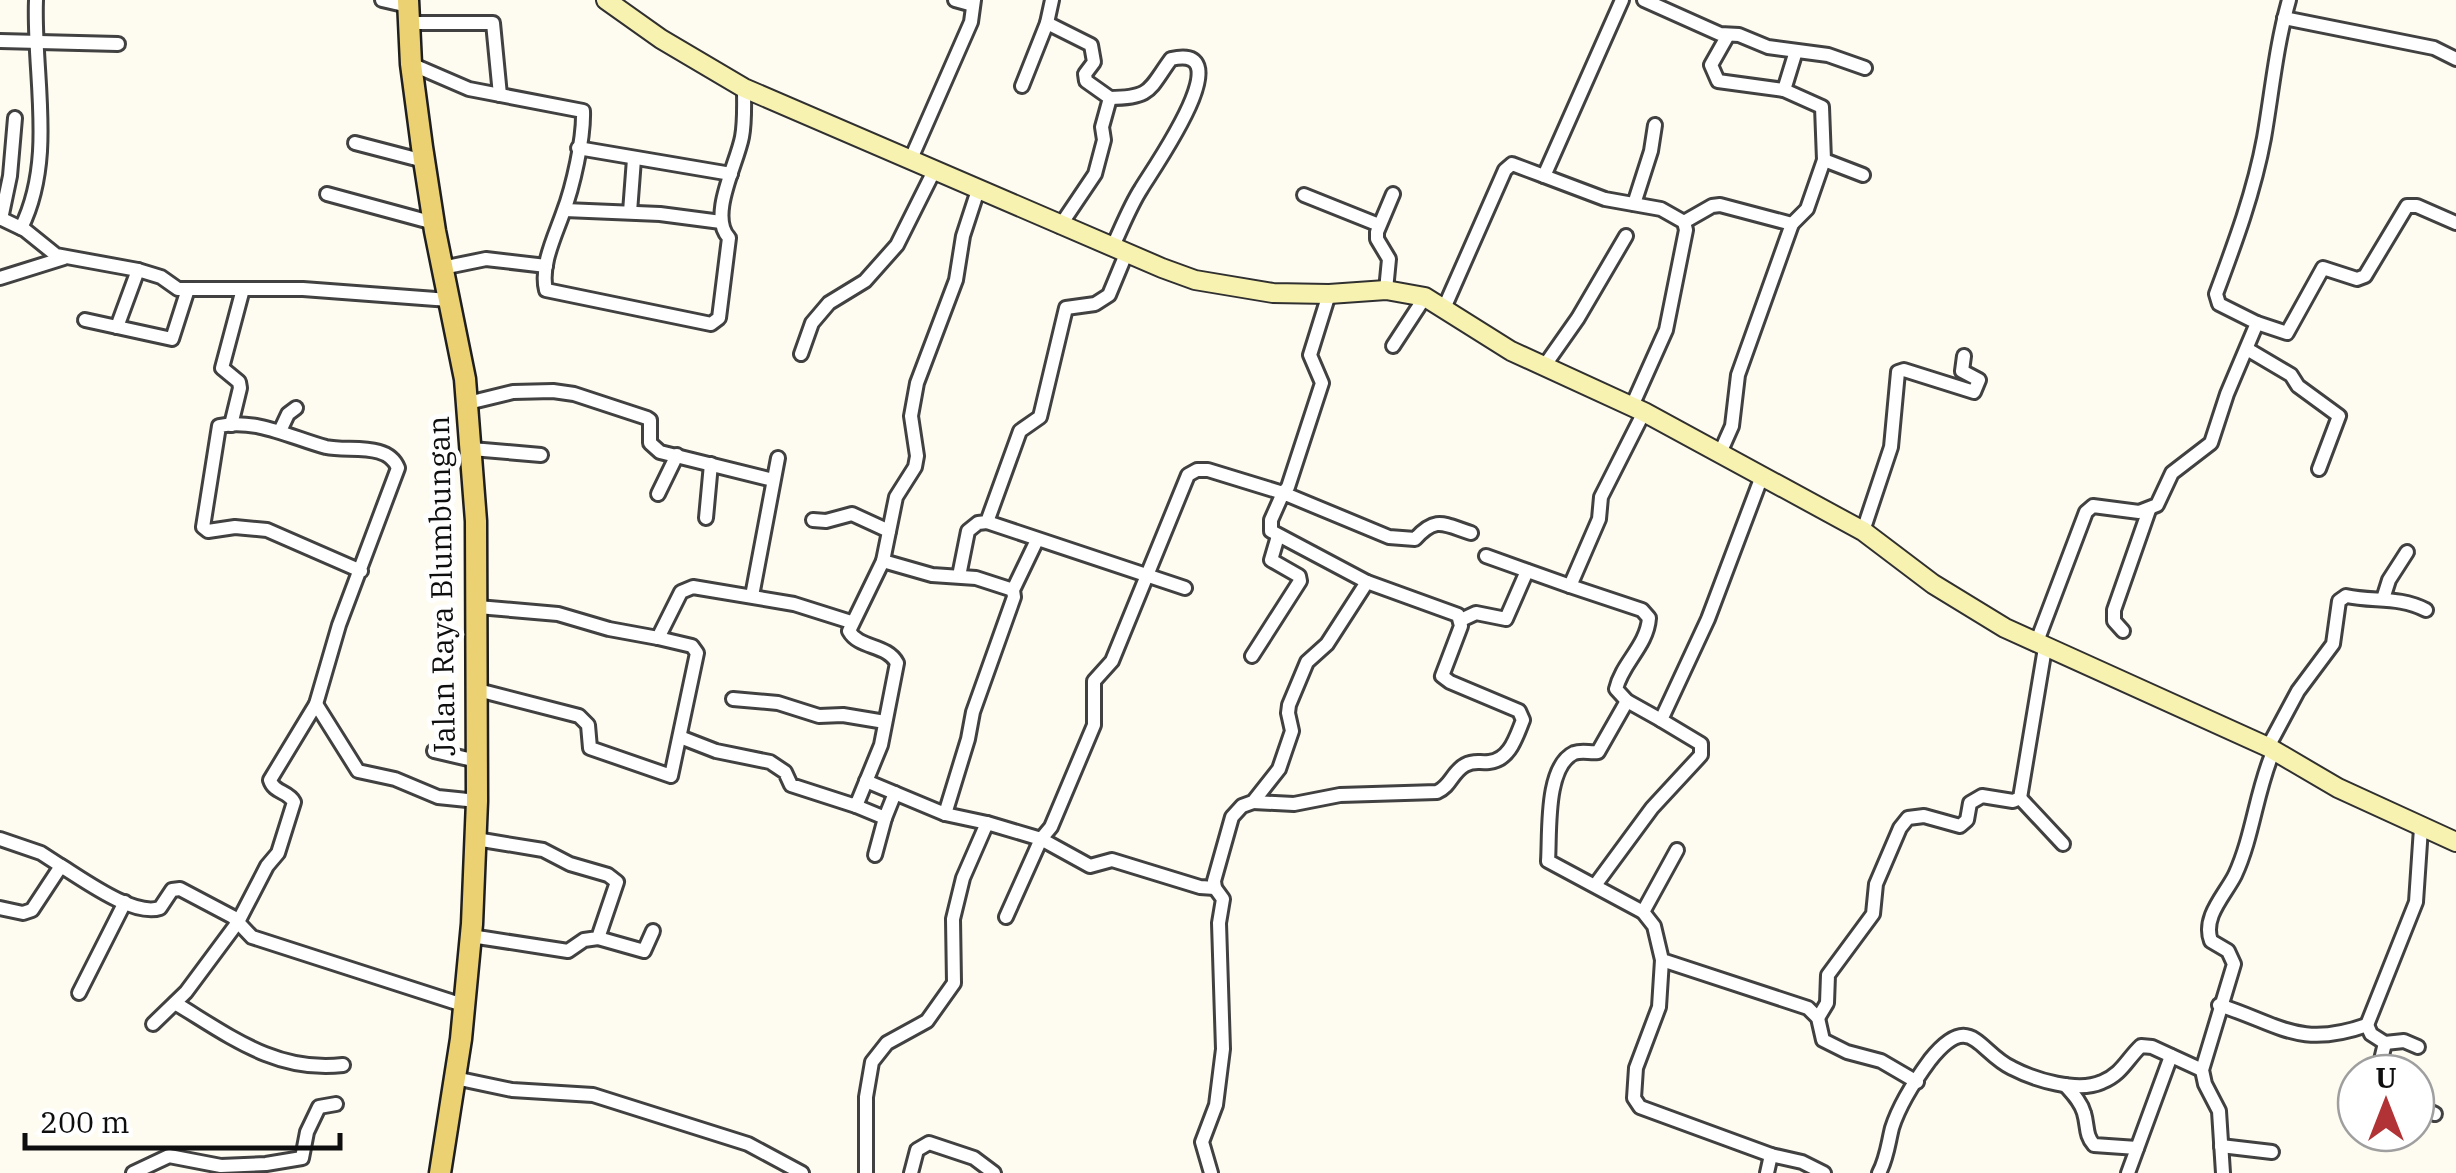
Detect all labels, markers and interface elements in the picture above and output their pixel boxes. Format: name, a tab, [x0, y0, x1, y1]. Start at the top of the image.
street label: Jalan Raya Blumbungan	[418, 416, 463, 757]
north arrow	[2336, 1053, 2436, 1153]
text: U	[2375, 1059, 2397, 1096]
scale bar	[25, 1088, 340, 1150]
text: 200 m	[40, 1102, 130, 1141]

